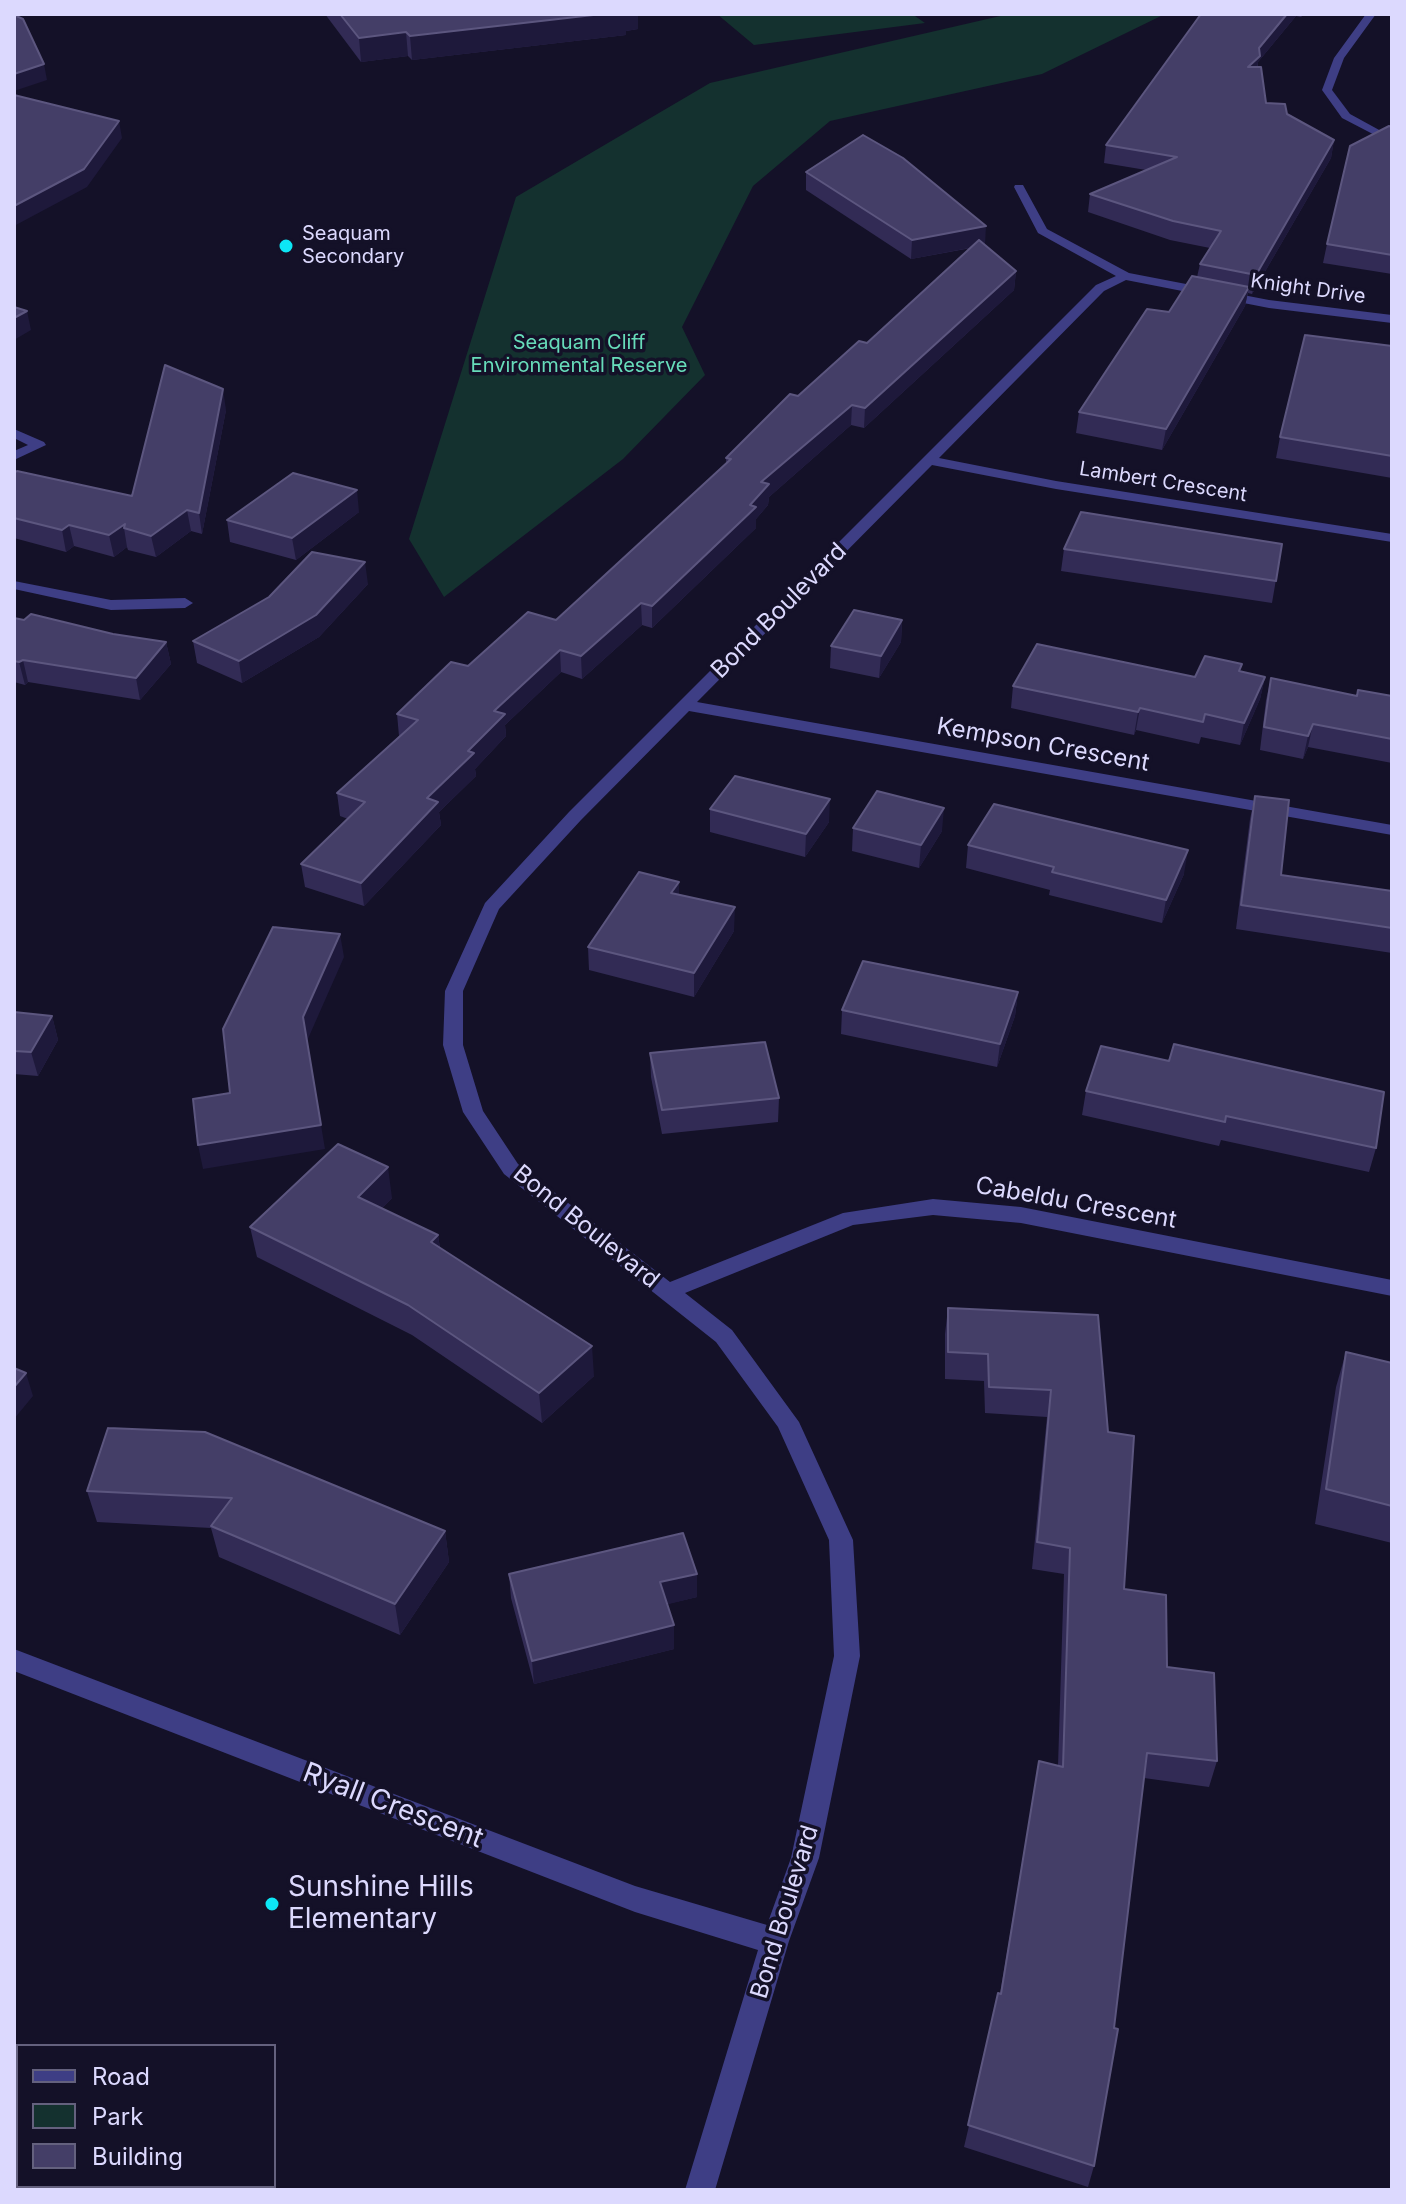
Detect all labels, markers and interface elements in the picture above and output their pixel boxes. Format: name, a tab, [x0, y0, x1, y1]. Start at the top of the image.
place label: Seaquam Secondary	[302, 222, 404, 269]
marker: Seaquam Secondary	[277, 237, 295, 255]
street label: Knight Drive	[1249, 269, 1367, 309]
park label: Seaquam Cliff Environmental Reserve	[471, 331, 687, 378]
street label: Lambert Crescent	[1077, 457, 1249, 507]
street label: Bond Boulevard	[705, 537, 853, 685]
street label: Kempson Crescent	[934, 712, 1152, 778]
street label: Bond Boulevard	[507, 1159, 665, 1295]
street label: Cabeldu Crescent	[973, 1171, 1179, 1235]
street label: Ryall Crescent	[298, 1756, 488, 1856]
street label: Bond Boulevard	[745, 1822, 825, 2002]
place label: Sunshine Hills Elementary	[288, 1871, 474, 1937]
marker: Sunshine Hills Elementary	[263, 1895, 281, 1913]
legend	[16, 2044, 276, 2188]
text: Road	[92, 2062, 150, 2091]
text: Park	[92, 2102, 143, 2131]
text: Building	[92, 2142, 183, 2171]

